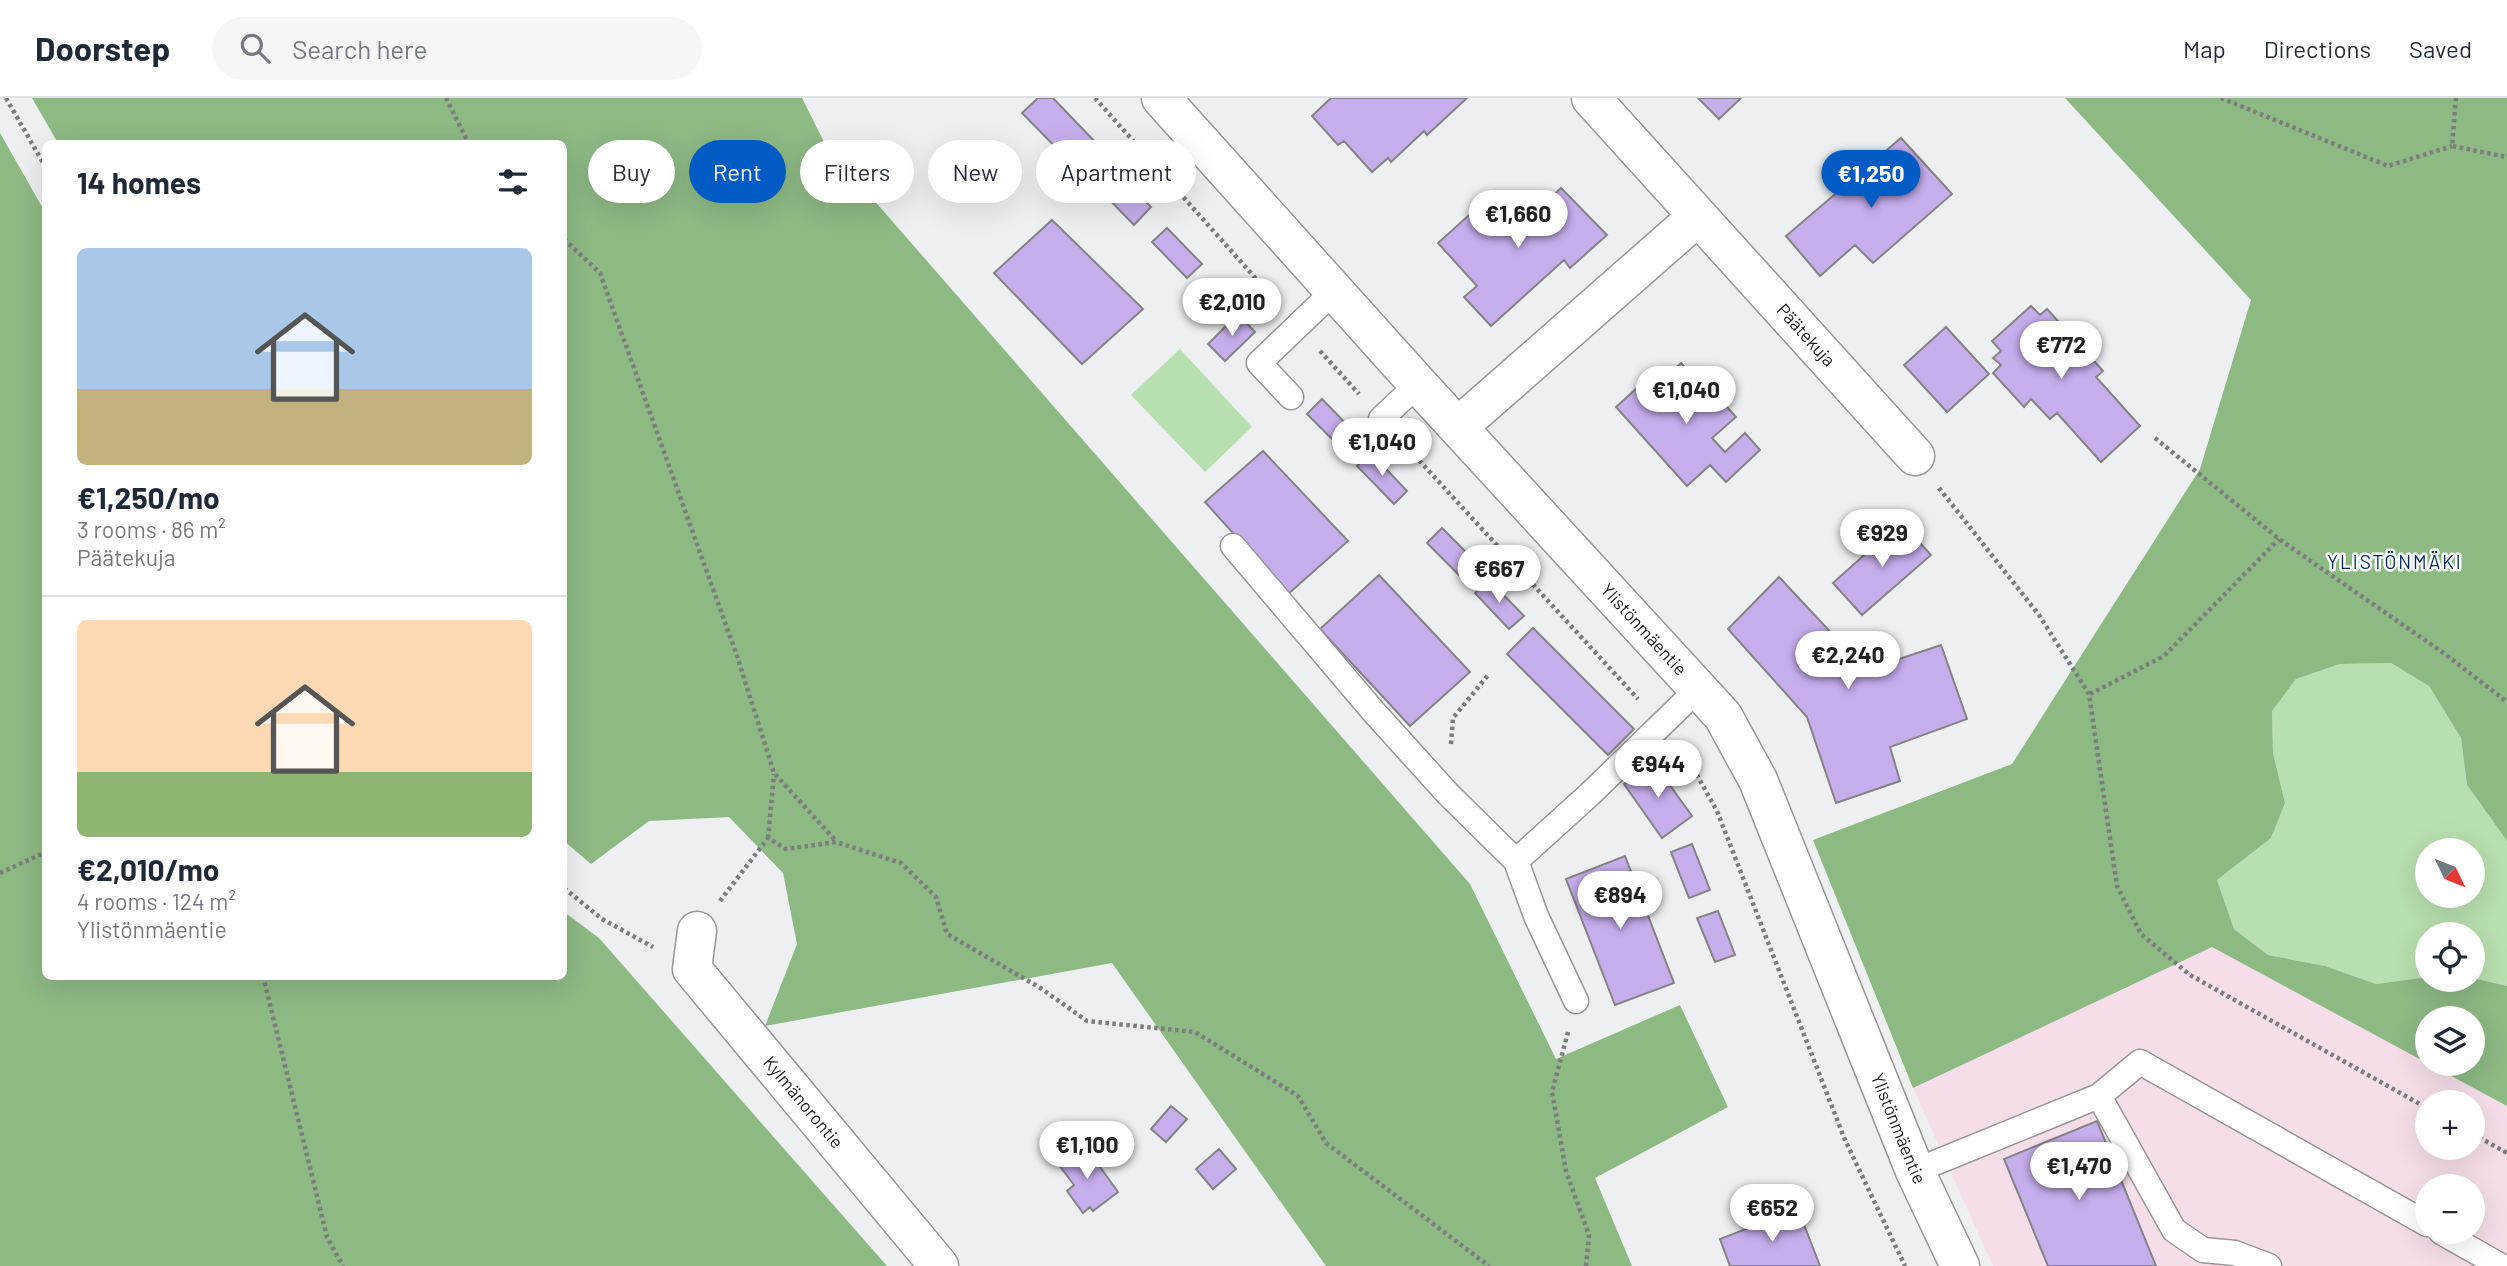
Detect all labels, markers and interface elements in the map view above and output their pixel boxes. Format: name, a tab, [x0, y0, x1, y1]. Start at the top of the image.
search box	[212, 17, 702, 80]
text: Doorstep	[35, 28, 170, 68]
icon: search	[236, 29, 274, 67]
text: Search here	[292, 33, 427, 64]
text: Map	[2183, 34, 2226, 63]
text: Directions	[2264, 34, 2371, 63]
text: Saved	[2409, 34, 2472, 63]
chip: Buy	[588, 140, 675, 203]
chip: Rent	[689, 140, 786, 203]
chip: Filters	[800, 140, 914, 203]
chip: New	[928, 140, 1022, 203]
chip: Apartment	[1036, 140, 1196, 203]
pin: €1,250	[1814, 150, 1928, 210]
text: €1,250	[1837, 159, 1905, 187]
icon: filters	[494, 163, 532, 201]
text: 14 homes	[77, 164, 201, 200]
pin: €1,660	[1461, 190, 1575, 250]
text: €1,660	[1485, 199, 1551, 227]
pin: €2,010	[1175, 278, 1289, 338]
text: €2,010	[1198, 287, 1266, 315]
icon: home	[242, 294, 368, 420]
street label: Päätekuja	[1772, 299, 1841, 371]
pin: €772	[2020, 322, 2102, 381]
text: €772	[2036, 330, 2086, 358]
pin: €1,040	[1629, 366, 1743, 426]
text: €1,040	[1652, 375, 1720, 403]
pin: €1,040	[1325, 418, 1439, 478]
text: €1,040	[1348, 427, 1416, 455]
text: €1,250/mo	[77, 479, 220, 515]
pin: €929	[1841, 510, 1923, 569]
text: 3 rooms · 86 m²	[77, 515, 226, 543]
text: €929	[1856, 518, 1908, 546]
text: Päätekuja	[77, 543, 176, 571]
pin: €667	[1458, 546, 1540, 605]
district label: YLISTÖNMÄKI	[2327, 550, 2463, 573]
text: €667	[1474, 554, 1524, 582]
street label: Ylistönmäentie	[1597, 578, 1692, 680]
pin: €2,240	[1791, 632, 1905, 691]
text: €2,240	[1811, 640, 1885, 668]
icon: home	[242, 666, 368, 792]
pin: €944	[1617, 740, 1699, 800]
text: €944	[1631, 749, 1685, 777]
north arrow	[2415, 838, 2485, 908]
map controls	[2415, 838, 2485, 1244]
text: €2,010/mo	[77, 851, 219, 887]
pin: €894	[1579, 872, 1661, 931]
text: €894	[1593, 880, 1647, 908]
text: 4 rooms · 124 m²	[77, 887, 236, 915]
text: Ylistönmäentie	[77, 915, 227, 943]
button: locate	[2415, 922, 2485, 992]
button: layers	[2415, 1006, 2485, 1076]
street label: Kylmänorontie	[759, 1051, 849, 1152]
street label: Ylistönmäentie	[1867, 1070, 1931, 1187]
button: +	[2415, 1090, 2485, 1160]
pin: €1,100	[1030, 1122, 1144, 1181]
text: €1,100	[1055, 1130, 1119, 1158]
pin: €1,470	[2022, 1142, 2136, 1202]
text: €1,470	[2046, 1151, 2112, 1179]
button: −	[2415, 1174, 2485, 1244]
pin: €652	[1731, 1184, 1813, 1244]
text: €652	[1746, 1193, 1798, 1221]

